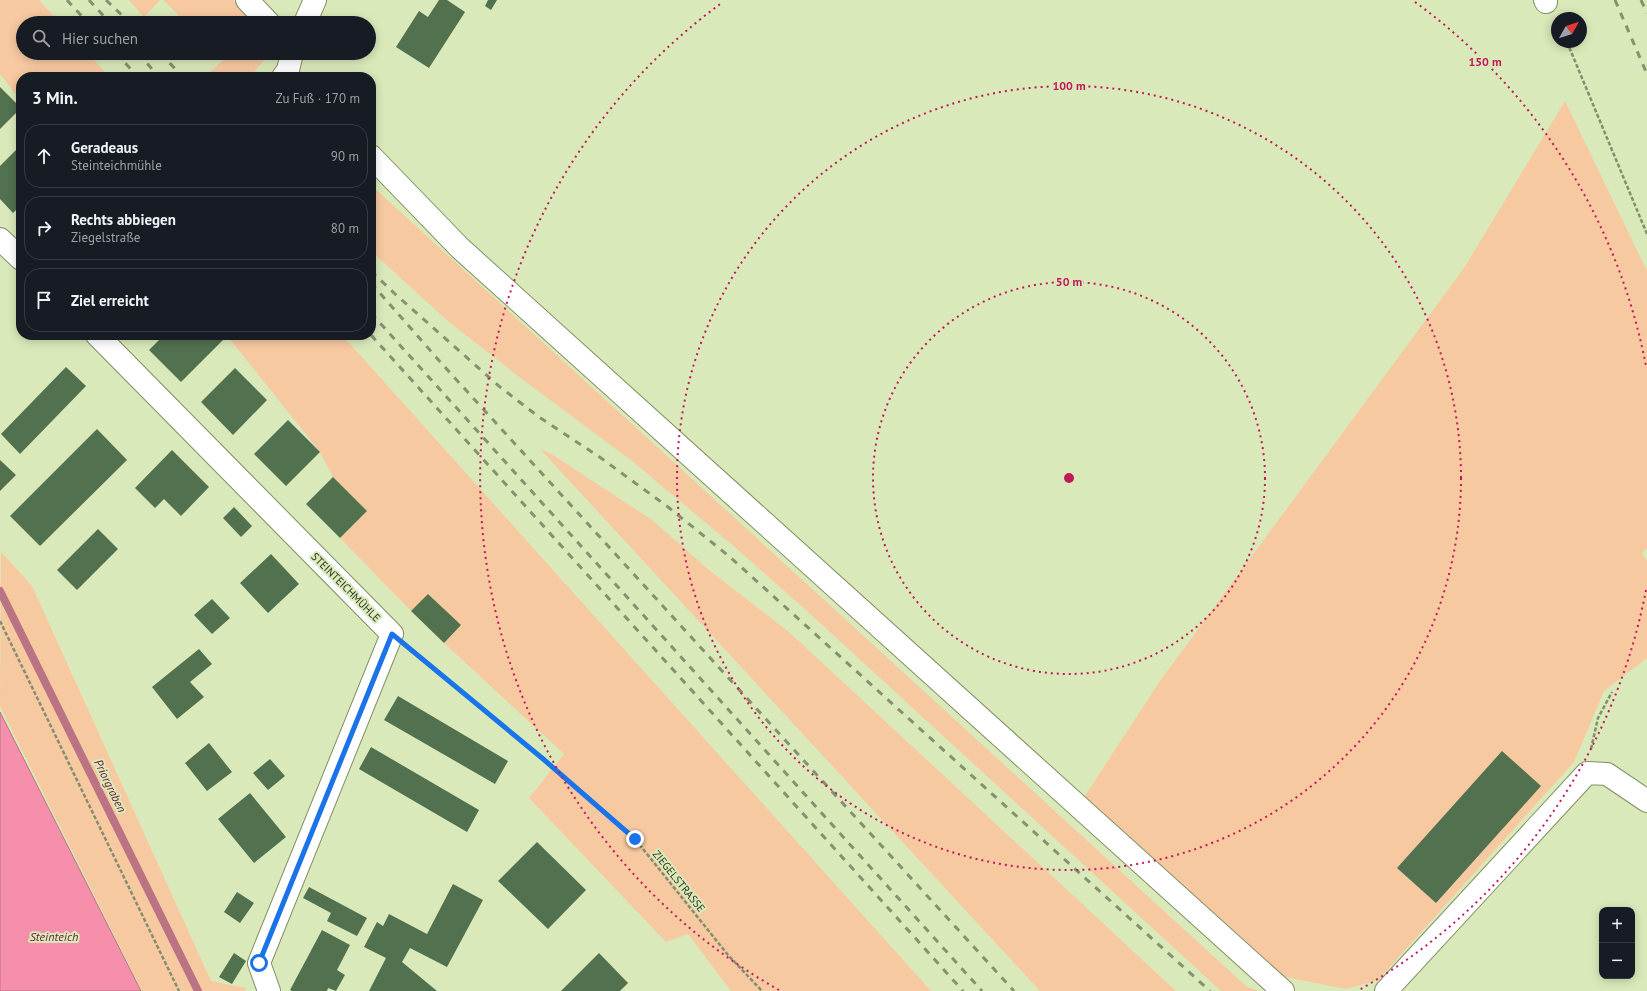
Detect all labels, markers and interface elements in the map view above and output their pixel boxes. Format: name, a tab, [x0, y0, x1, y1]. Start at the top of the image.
north arrow	[1551, 12, 1587, 48]
search box	[16, 16, 376, 60]
icon: search	[30, 27, 52, 49]
text: Hier suchen	[62, 29, 138, 48]
text: 150 m	[1468, 54, 1502, 69]
text: 100 m	[1052, 78, 1086, 93]
text: 3 Min.	[32, 87, 78, 109]
text: Zu Fuß · 170 m	[276, 90, 360, 107]
text: Geradeaus	[71, 138, 138, 157]
icon: ahead	[33, 145, 55, 167]
text: 90 m	[331, 148, 359, 165]
text: Steinteichmühle	[71, 157, 162, 174]
text: Rechts abbiegen	[71, 210, 176, 229]
icon: right	[33, 217, 55, 239]
text: 80 m	[331, 220, 359, 237]
text: Ziegelstraße	[71, 229, 140, 246]
text: 50 m	[1056, 274, 1082, 289]
icon: arrive	[33, 289, 55, 311]
text: Ziel erreicht	[71, 291, 149, 310]
centre of rings	[1062, 471, 1076, 485]
street label: STEINTEICHMÜHLE	[308, 549, 384, 625]
water label: Priorgraben	[91, 757, 130, 815]
route end	[626, 830, 644, 848]
street label: ZIEGELSTRASSE	[650, 847, 708, 915]
map controls	[1599, 907, 1635, 979]
button: +	[1599, 907, 1635, 943]
water label: Steinteich	[30, 929, 78, 944]
button: −	[1599, 943, 1635, 979]
route start	[250, 954, 268, 972]

